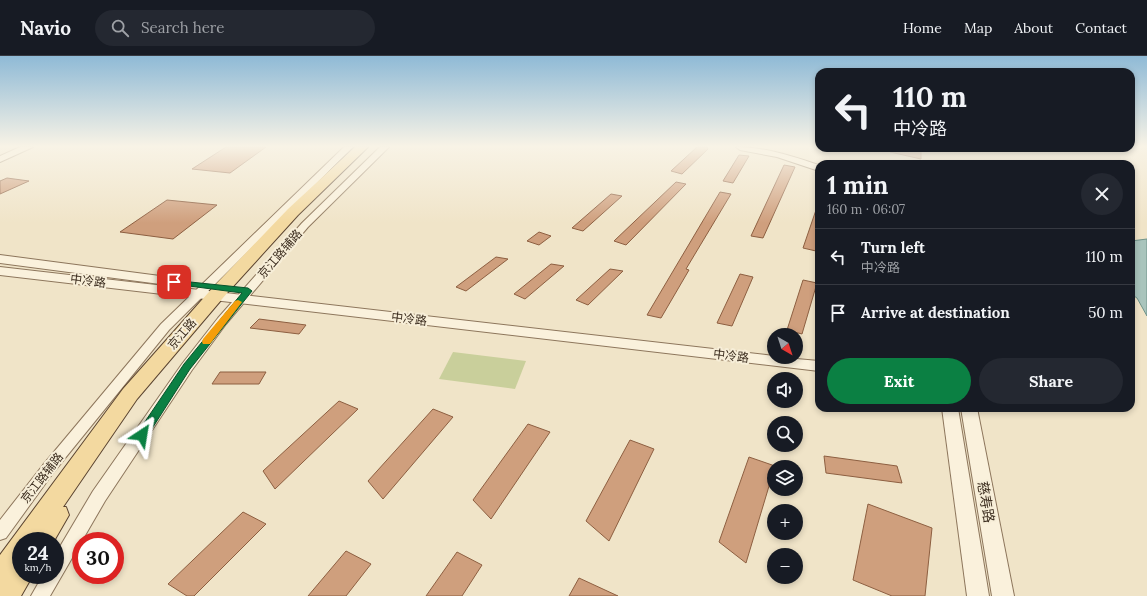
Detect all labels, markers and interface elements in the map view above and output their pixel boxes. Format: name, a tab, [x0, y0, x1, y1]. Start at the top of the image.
search box	[95, 10, 375, 46]
text: Navio	[20, 16, 71, 40]
icon: search	[109, 17, 131, 39]
text: Search here	[141, 18, 224, 37]
text: Home	[903, 19, 942, 37]
text: Map	[964, 19, 992, 37]
text: About	[1014, 19, 1053, 37]
text: Contact	[1075, 19, 1127, 37]
text: 110 m	[893, 79, 967, 115]
icon: left	[827, 84, 879, 136]
text: 中冷路	[893, 117, 947, 140]
text: 1 min	[827, 170, 888, 201]
button: close	[1081, 173, 1123, 215]
text: 160 m · 06:07	[827, 201, 905, 218]
street label: 京江路辅路	[254, 226, 305, 281]
text: Turn left	[861, 238, 925, 257]
icon: left	[827, 246, 849, 268]
text: 110 m	[1085, 247, 1123, 266]
text: 中冷路	[861, 259, 900, 276]
pin	[157, 265, 191, 299]
street label: 中冷路	[69, 271, 107, 290]
icon: arrive	[163, 271, 185, 293]
icon: arrive	[827, 302, 849, 324]
text: Arrive at destination	[861, 303, 1010, 322]
text: 50 m	[1088, 303, 1123, 322]
street label: 中冷路	[390, 309, 428, 328]
street label: 京江路	[164, 315, 199, 352]
north arrow	[767, 328, 803, 364]
map controls	[767, 328, 803, 584]
street label: 中冷路	[712, 346, 750, 365]
button: Exit	[827, 358, 971, 404]
button: Share	[979, 358, 1123, 404]
button: sound	[767, 372, 803, 408]
position arrow	[121, 414, 163, 456]
button: search	[767, 416, 803, 452]
street label: 京江路辅路	[17, 449, 66, 506]
button: layers	[767, 460, 803, 496]
street label: 慈寿路	[973, 480, 999, 524]
button: +	[767, 504, 803, 540]
speed limit sign: 30	[72, 532, 124, 584]
text: 24	[27, 540, 49, 565]
button: −	[767, 548, 803, 584]
text: km/h	[24, 561, 52, 574]

